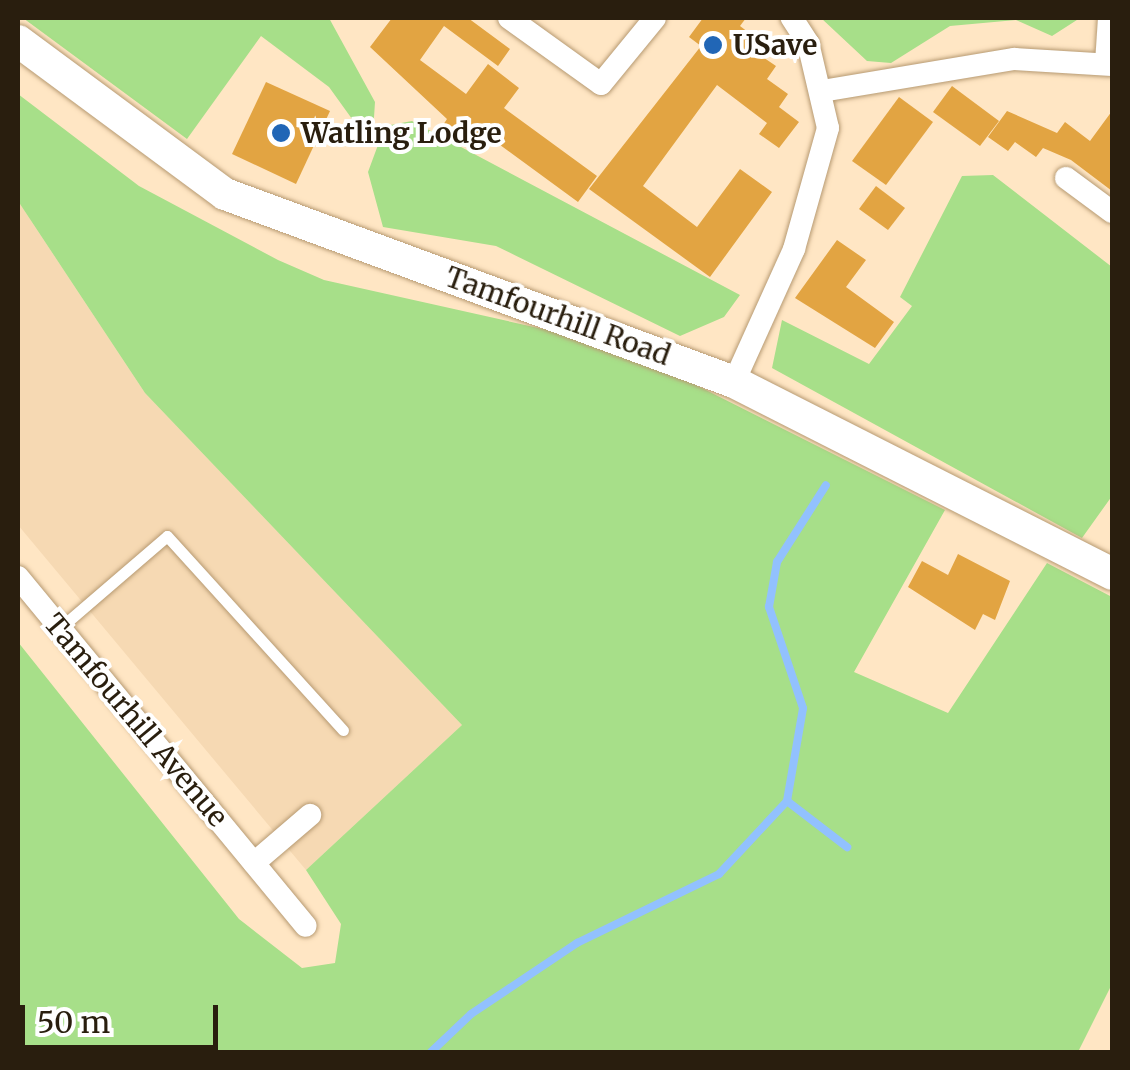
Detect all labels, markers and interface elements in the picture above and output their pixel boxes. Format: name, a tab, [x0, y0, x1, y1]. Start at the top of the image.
place label: USave	[733, 28, 817, 62]
marker: USave	[702, 34, 724, 56]
place label: Watling Lodge	[301, 116, 502, 150]
marker: Watling Lodge	[270, 122, 292, 144]
street label: Tamfourhill Road	[441, 260, 675, 372]
street label: Tamfourhill Avenue	[37, 607, 235, 833]
scale bar	[25, 985, 222, 1047]
text: 50 m	[37, 1003, 110, 1041]

